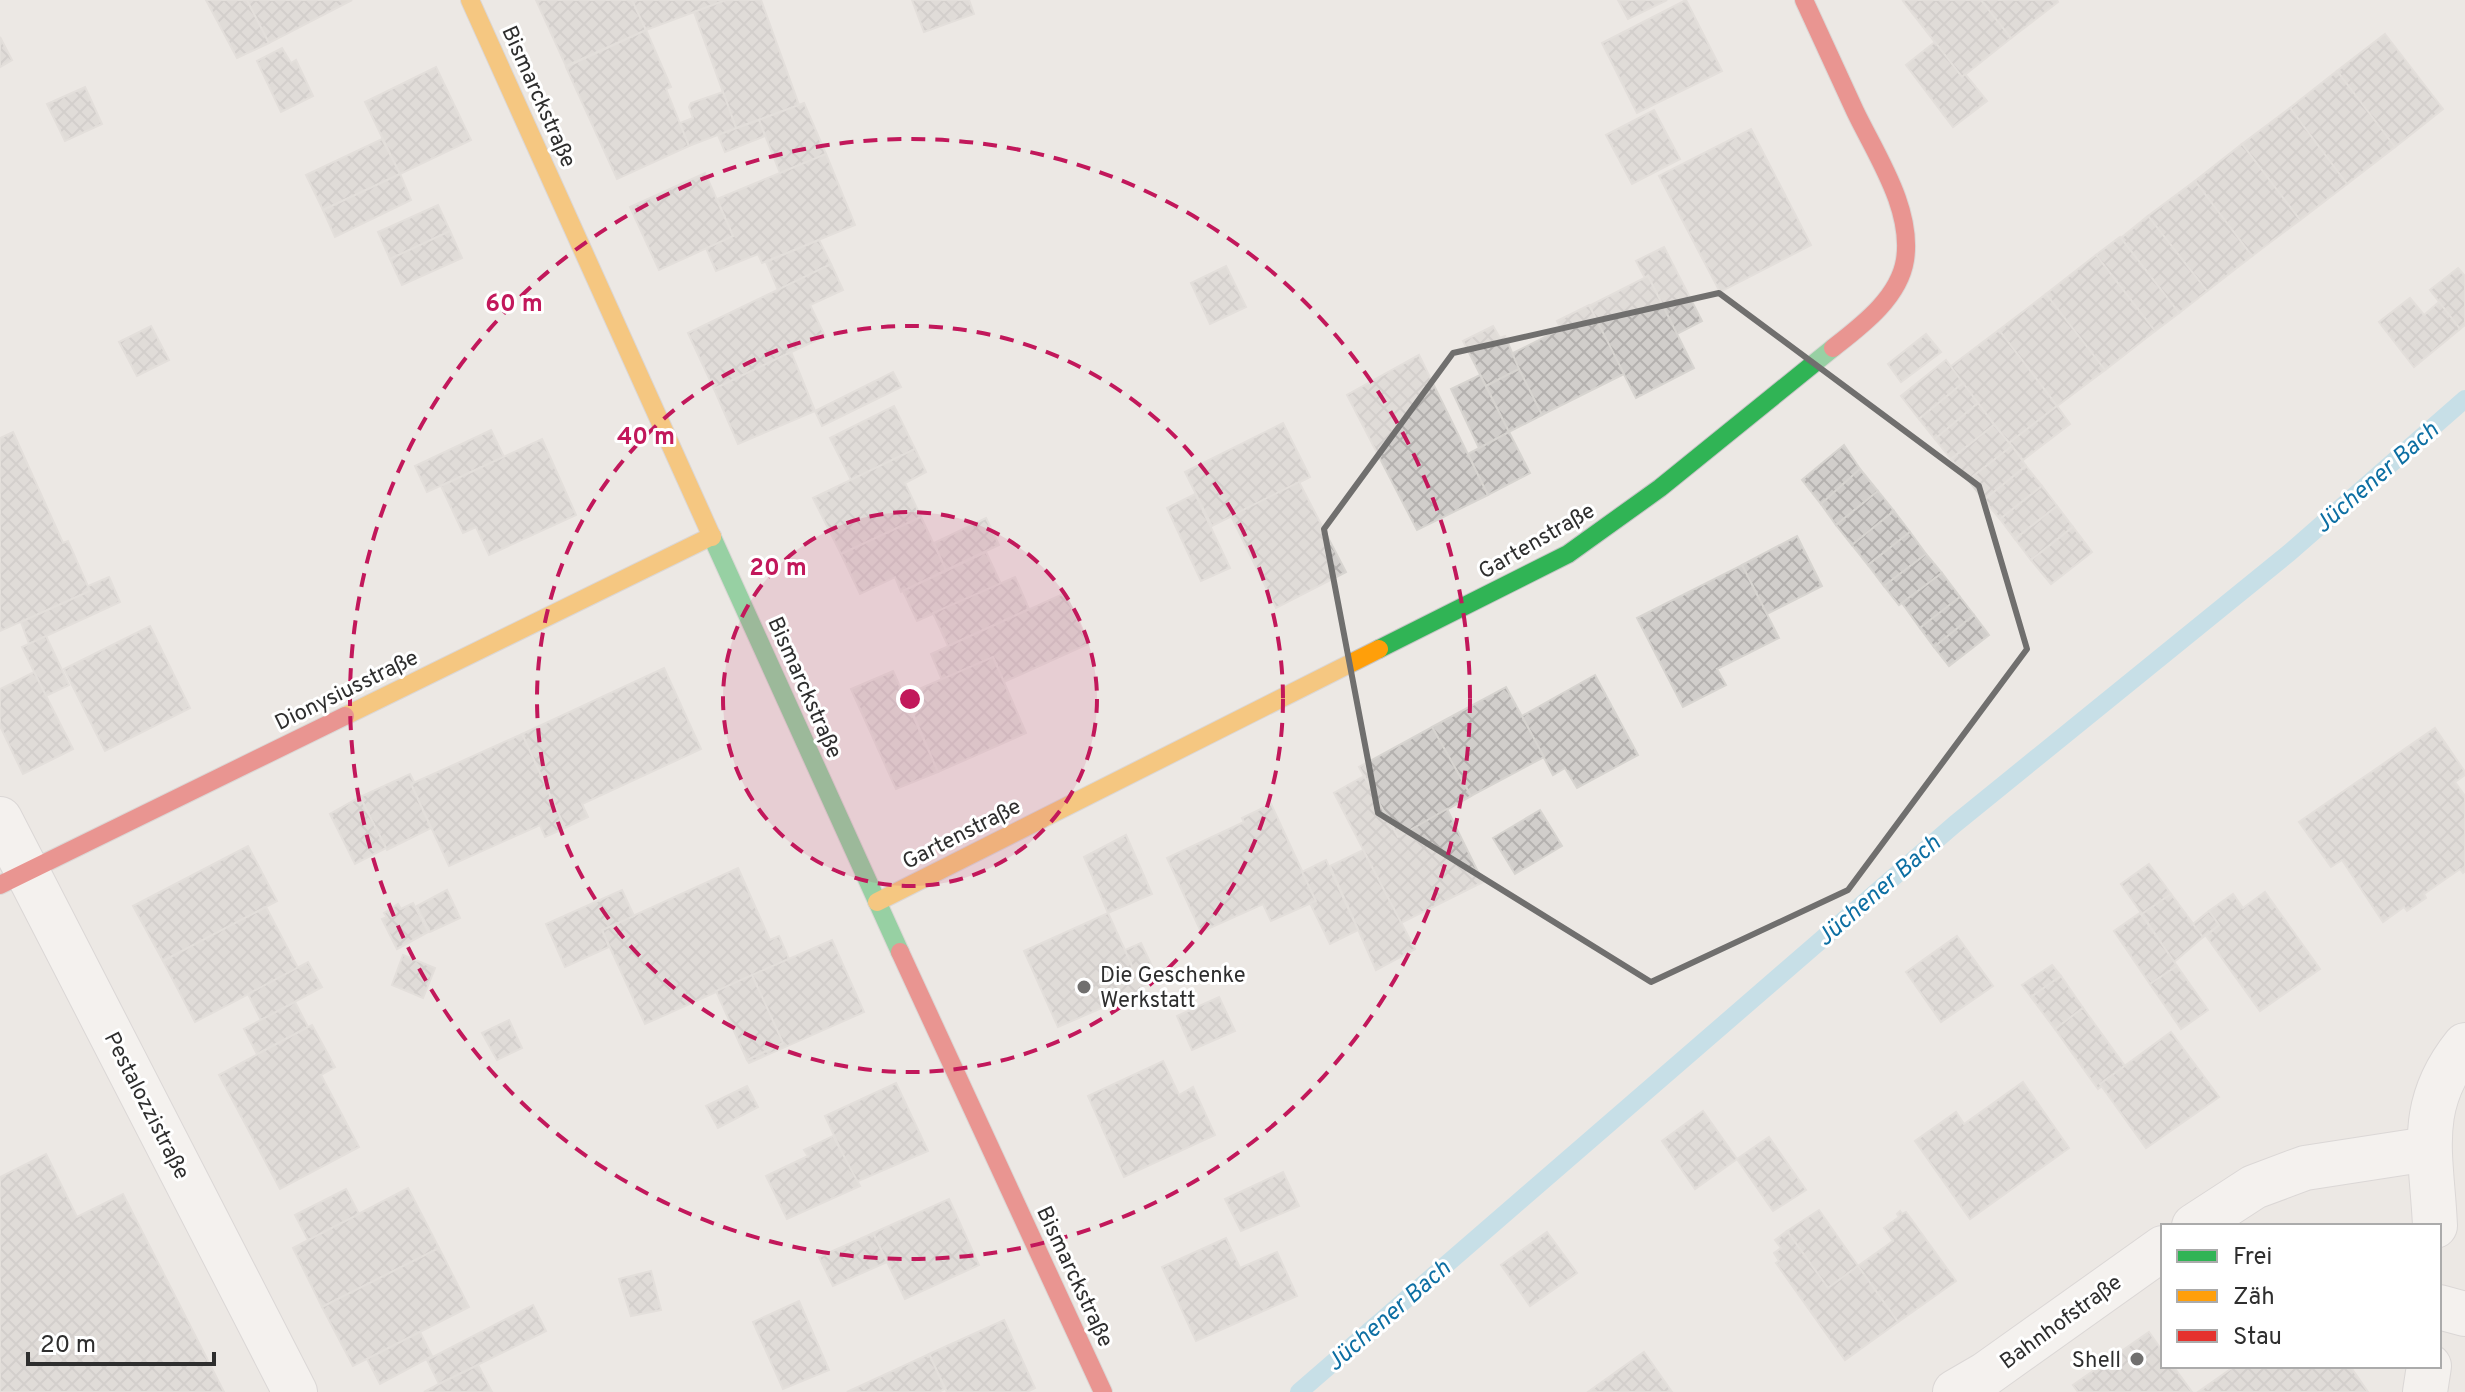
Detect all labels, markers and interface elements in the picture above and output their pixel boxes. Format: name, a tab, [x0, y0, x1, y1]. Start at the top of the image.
street label: Bismarckstraße	[494, 22, 581, 172]
text: 60 m	[485, 290, 543, 320]
water label: Jüchener Bach	[2309, 416, 2446, 541]
text: 40 m	[617, 423, 675, 453]
street label: Gartenstraße	[1474, 498, 1600, 586]
text: 20 m	[749, 554, 807, 584]
street label: Bismarckstraße	[760, 613, 847, 763]
street label: Dionysiusstraße	[271, 645, 423, 738]
centre of rings	[896, 685, 924, 713]
street label: Gartenstraße	[898, 794, 1026, 877]
water label: Jüchener Bach	[1811, 829, 1948, 954]
place label: Die Geschenke Werkstatt	[1100, 963, 1245, 1015]
marker: Die Geschenke Werkstatt	[1075, 978, 1093, 996]
street label: Pestalozzistraße	[97, 1028, 195, 1184]
street label: Bismarckstraße	[1029, 1202, 1118, 1352]
legend	[2161, 1224, 2441, 1368]
text: Frei	[2233, 1243, 2272, 1273]
water label: Jüchener Bach	[1321, 1254, 1458, 1379]
street label: Bahnhofstraße	[1995, 1270, 2128, 1376]
text: Zäh	[2233, 1283, 2275, 1313]
scale bar	[28, 1316, 214, 1366]
text: Stau	[2233, 1323, 2282, 1353]
text: 20 m	[40, 1331, 96, 1361]
place label: Shell	[2072, 1348, 2121, 1375]
marker: Shell	[2128, 1350, 2146, 1368]

